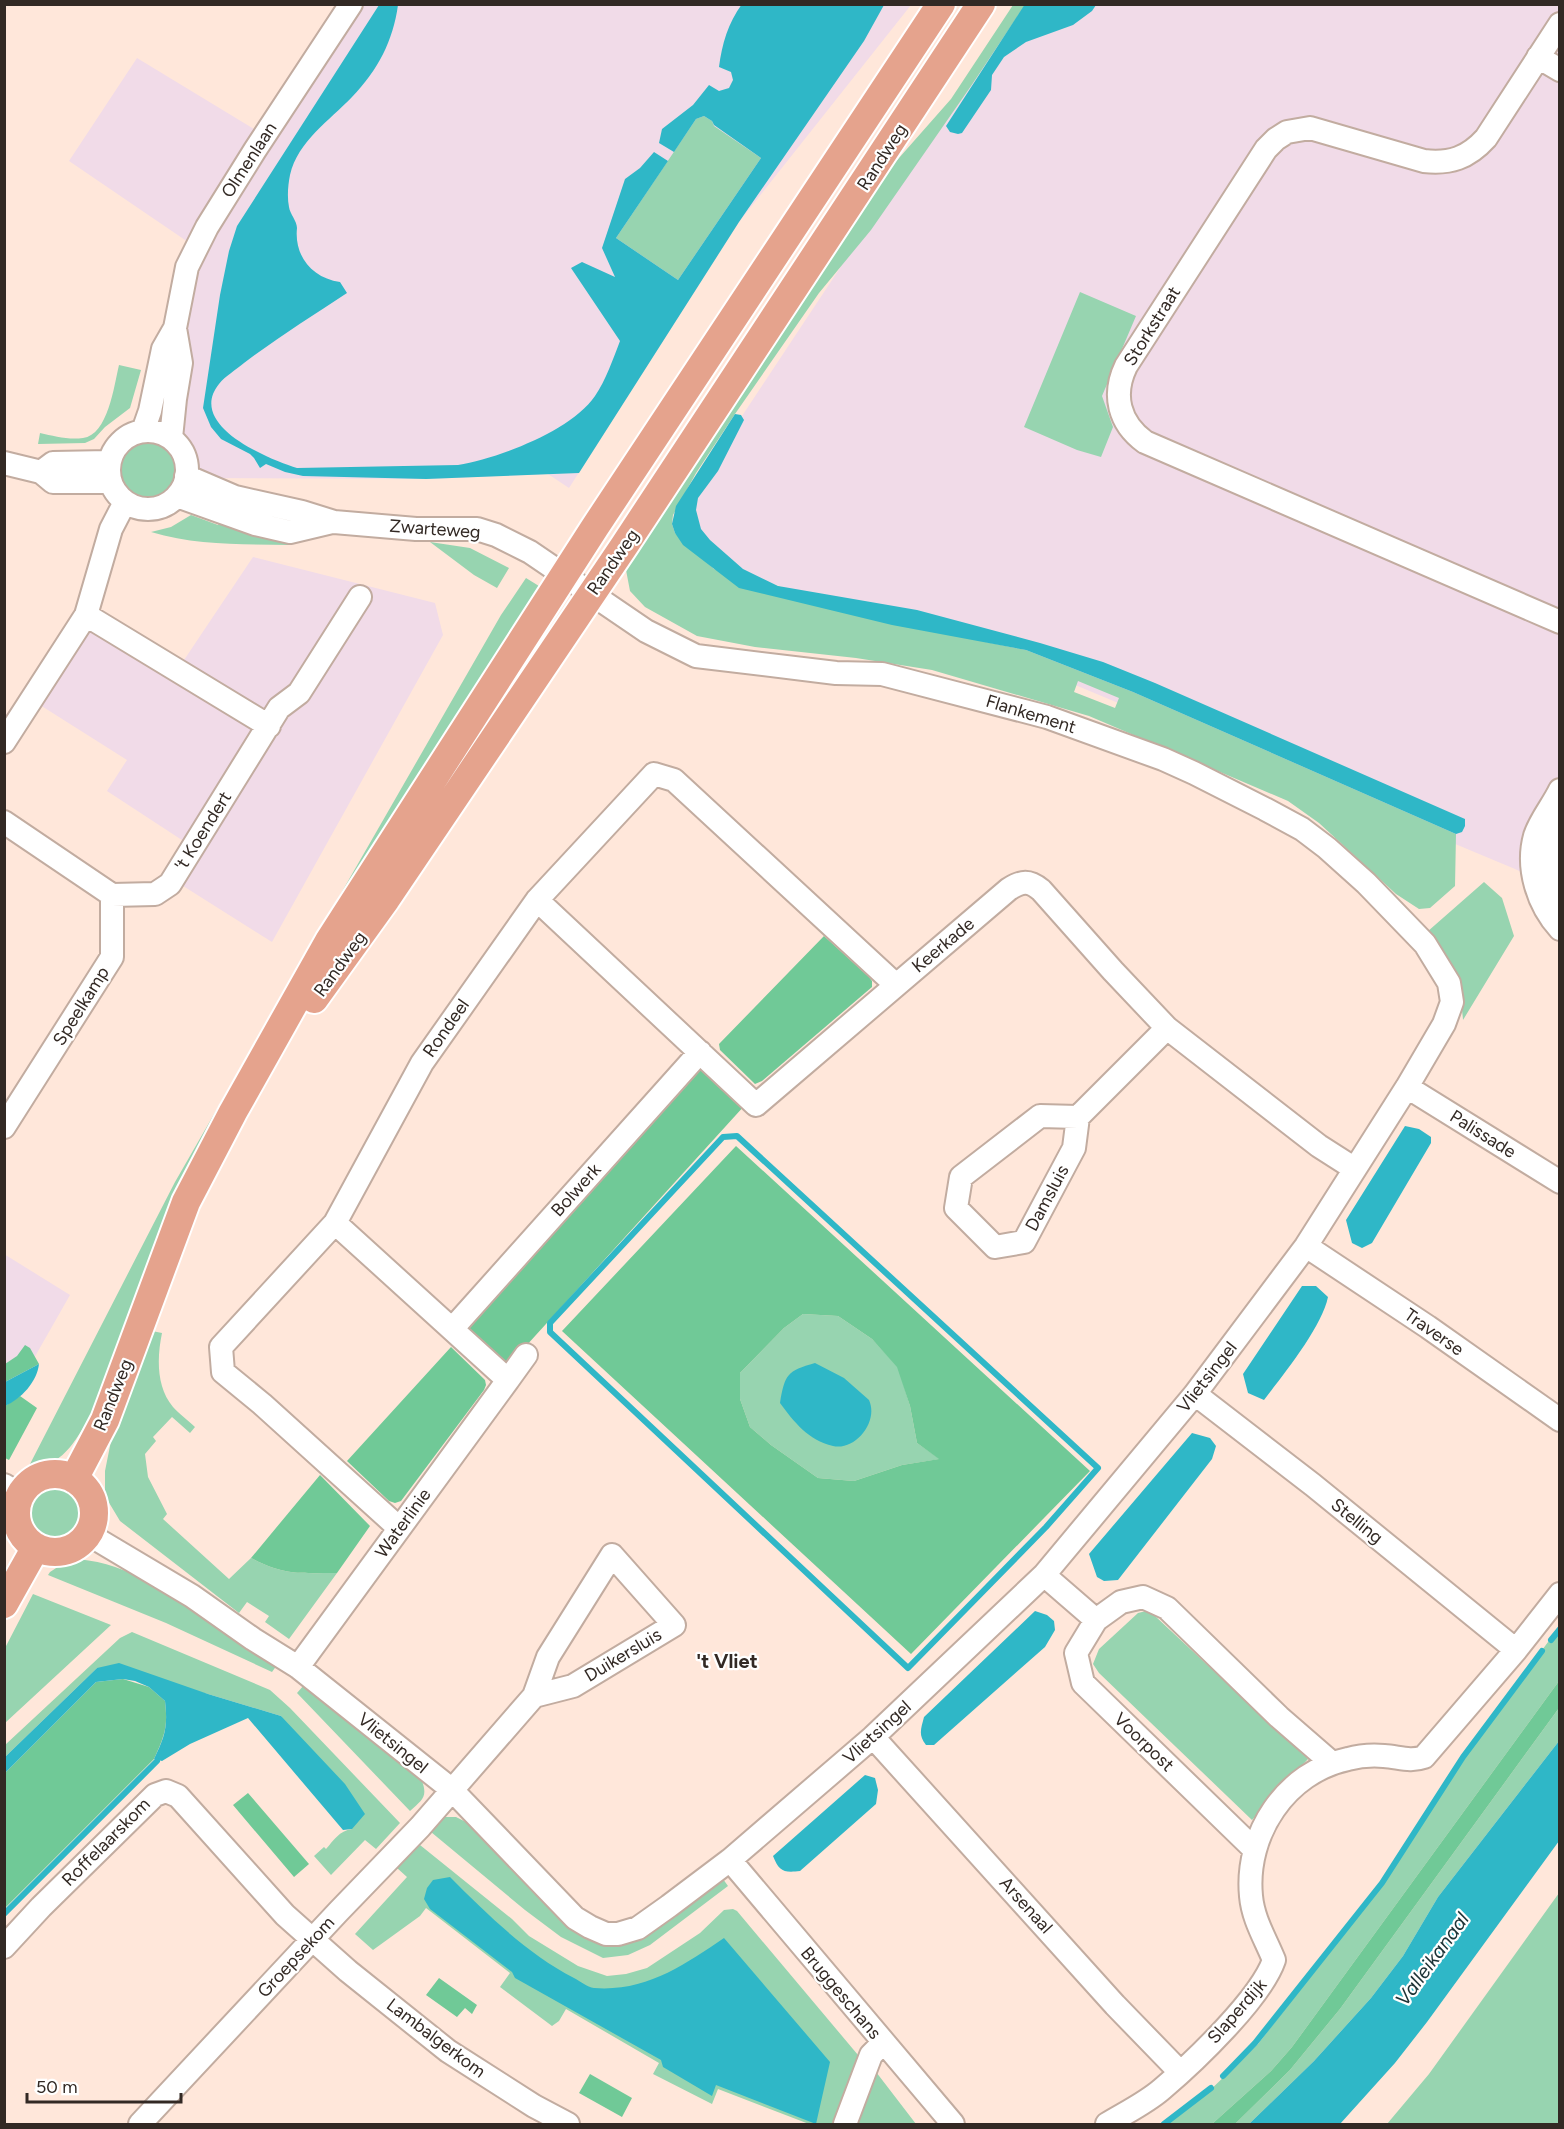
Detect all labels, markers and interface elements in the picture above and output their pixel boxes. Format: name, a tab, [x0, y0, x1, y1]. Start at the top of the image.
street label: Olmenlaan	[216, 118, 282, 202]
street label: Randweg	[852, 119, 912, 195]
street label: Storkstraat	[1119, 282, 1185, 370]
street label: Zwarteweg	[389, 515, 481, 543]
street label: Randweg	[582, 525, 644, 599]
street label: Flankement	[983, 690, 1079, 738]
street label: 't Koendert	[170, 787, 236, 875]
street label: Keerkade	[907, 912, 979, 977]
street label: Randweg	[309, 927, 371, 1001]
street label: Speelkamp	[48, 962, 114, 1050]
street label: Rondeel	[418, 995, 474, 1061]
street label: Palissade	[1446, 1105, 1520, 1163]
street label: Bolwerk	[546, 1159, 606, 1221]
street label: Damsluis	[1020, 1161, 1074, 1235]
street label: Traverse	[1400, 1304, 1468, 1360]
street label: Vlietsingel	[1172, 1337, 1242, 1417]
street label: Randweg	[89, 1356, 137, 1434]
street label: Waterlinie	[370, 1484, 436, 1562]
street label: Stelling	[1327, 1493, 1387, 1549]
street label: Duikersluis	[580, 1623, 666, 1687]
district label: 't Vliet	[696, 1649, 758, 1673]
street label: Vlietsingel	[838, 1696, 916, 1768]
street label: Vlietsingel	[353, 1708, 433, 1778]
street label: Voorpost	[1109, 1708, 1179, 1776]
street label: Roffelaarskom	[57, 1793, 155, 1891]
street label: Arsenaal	[995, 1872, 1057, 1938]
water label: Valleikanaal	[1390, 1907, 1474, 2010]
street label: Groepsekom	[253, 1912, 339, 2002]
street label: Bruggeschans	[796, 1942, 886, 2044]
street label: Slaperdijk	[1203, 1974, 1271, 2048]
street label: Lambalgerkom	[382, 1994, 490, 2082]
scale bar	[27, 2066, 182, 2104]
text: 50 m	[36, 2076, 78, 2098]

